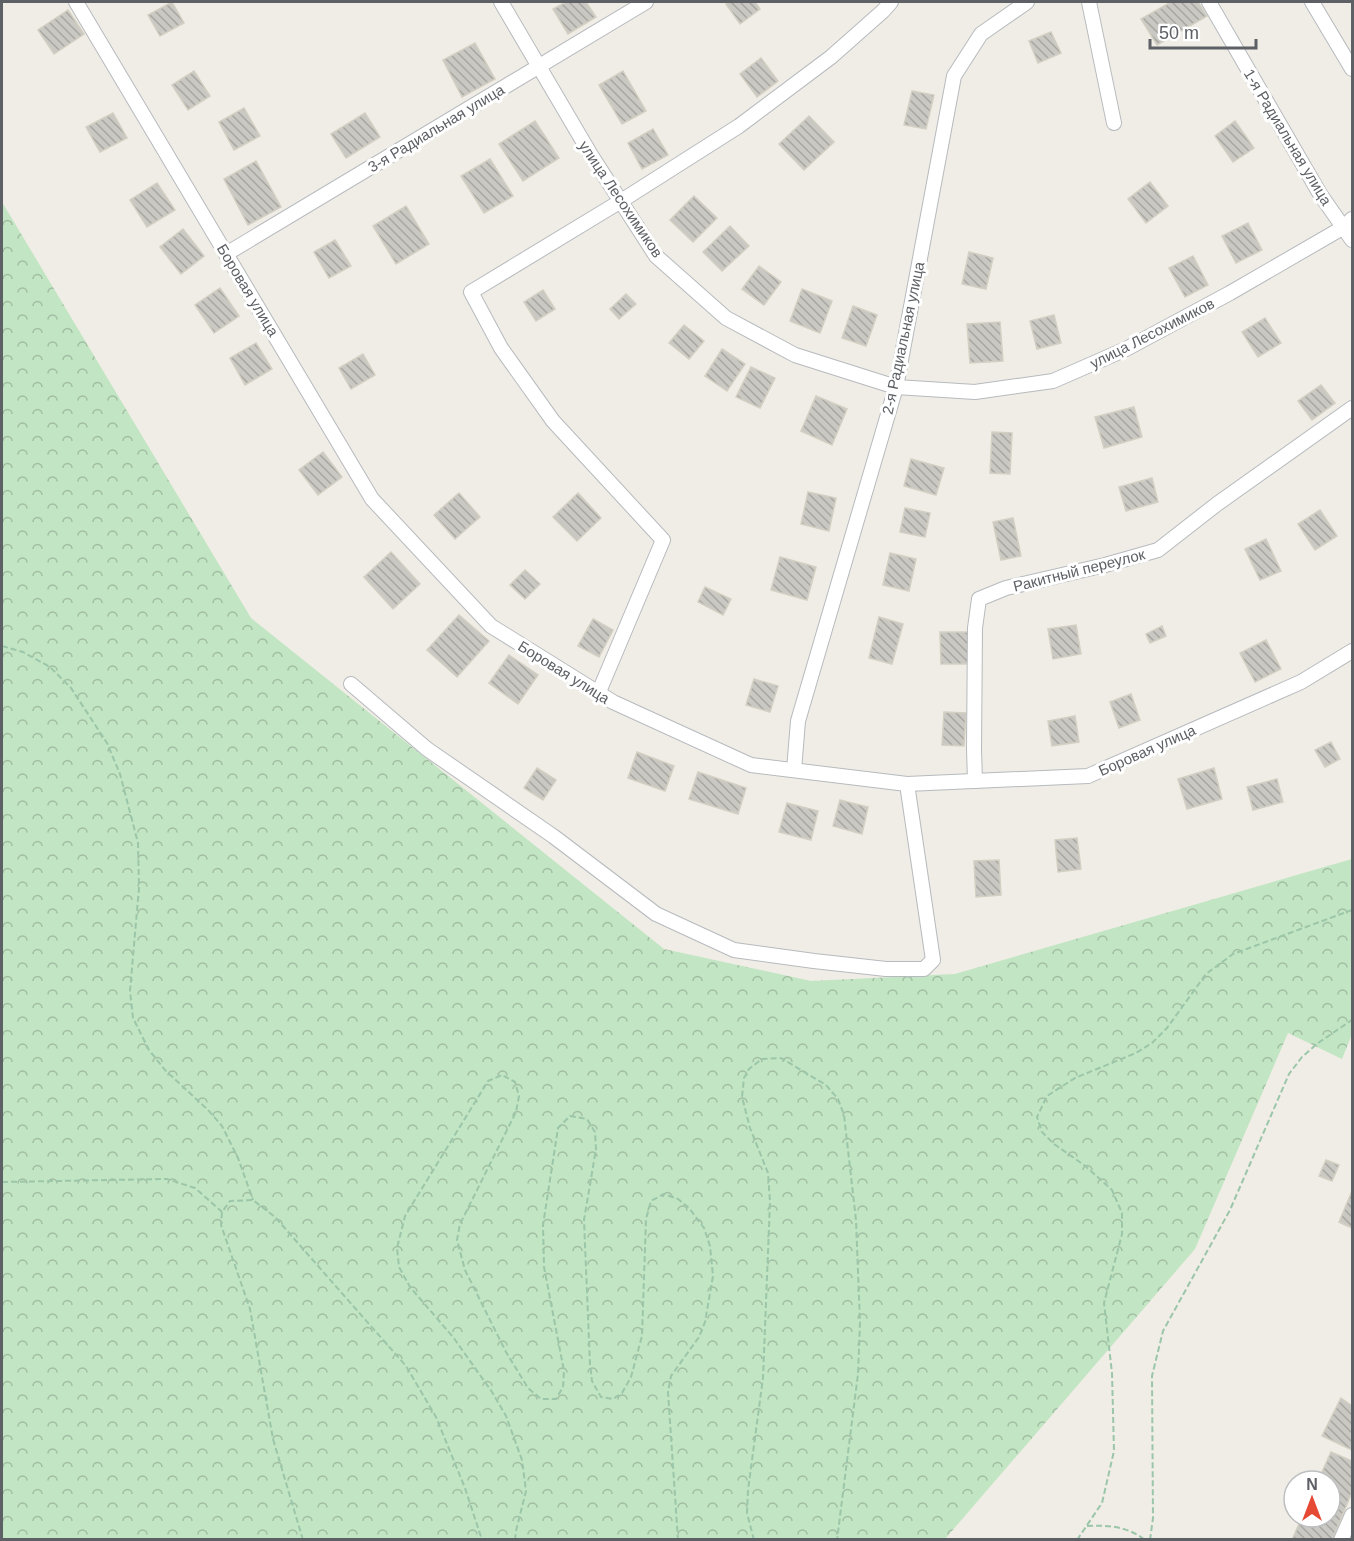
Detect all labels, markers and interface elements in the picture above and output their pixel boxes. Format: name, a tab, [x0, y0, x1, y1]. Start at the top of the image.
scale bar	[1150, 12, 1256, 50]
text: 50 m	[1159, 23, 1199, 43]
street label: 1-я Радиальная улица	[1241, 66, 1336, 209]
street label: 3-я Радиальная улица	[365, 80, 508, 175]
street label: улица Лесохимиков	[576, 137, 666, 261]
street label: Боровая улица	[214, 241, 283, 340]
street label: 2-я Радиальная улица	[879, 259, 928, 416]
street label: улица Лесохимиков	[1087, 294, 1217, 372]
street label: Ракитный переулок	[1011, 545, 1147, 595]
street label: Боровая улица	[515, 637, 613, 707]
street label: Боровая улица	[1096, 721, 1199, 779]
north arrow	[1282, 1469, 1342, 1529]
text: N	[1306, 1476, 1318, 1493]

